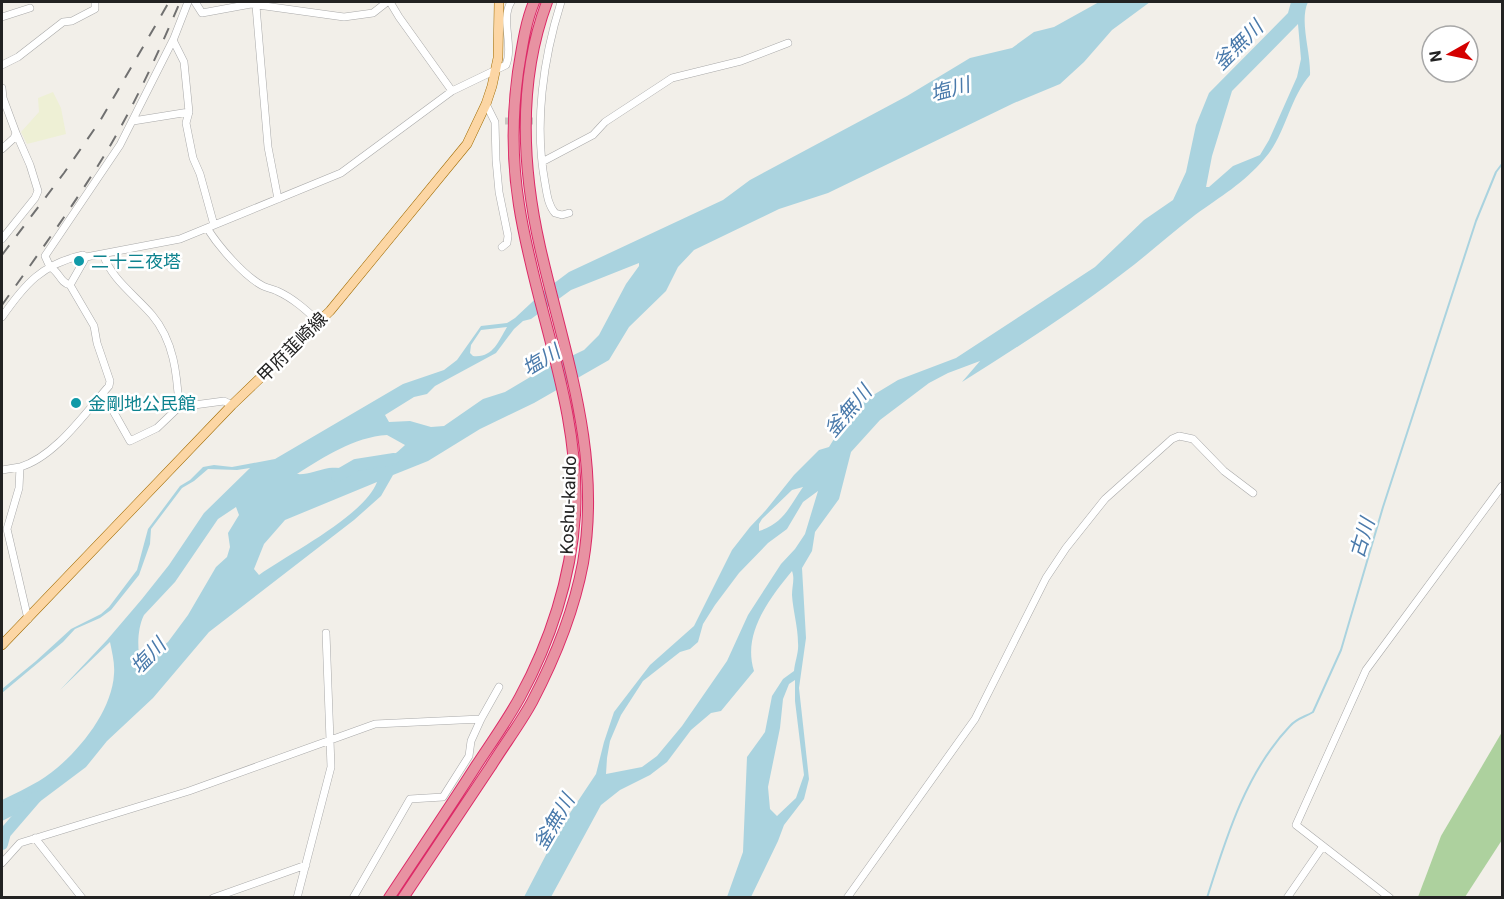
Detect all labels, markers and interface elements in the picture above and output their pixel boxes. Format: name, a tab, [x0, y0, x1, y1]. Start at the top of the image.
water label: 釜無川	[1208, 14, 1269, 75]
north arrow	[1420, 24, 1480, 84]
text: N	[1425, 49, 1446, 63]
water label: 塩川	[928, 72, 974, 106]
place label: 二十三夜塔	[91, 251, 181, 272]
marker: 二十三夜塔	[72, 254, 86, 268]
street label: 甲府韮崎線	[253, 308, 331, 386]
water label: 塩川	[518, 338, 566, 381]
water label: 釜無川	[820, 379, 878, 442]
place label: 金剛地公民館	[88, 393, 196, 414]
marker: 金剛地公民館	[69, 396, 83, 410]
street label: Koshu-kaido	[556, 455, 580, 555]
water label: 古川	[1345, 513, 1380, 561]
water label: 塩川	[125, 632, 172, 679]
water label: 釜無川	[529, 788, 580, 854]

